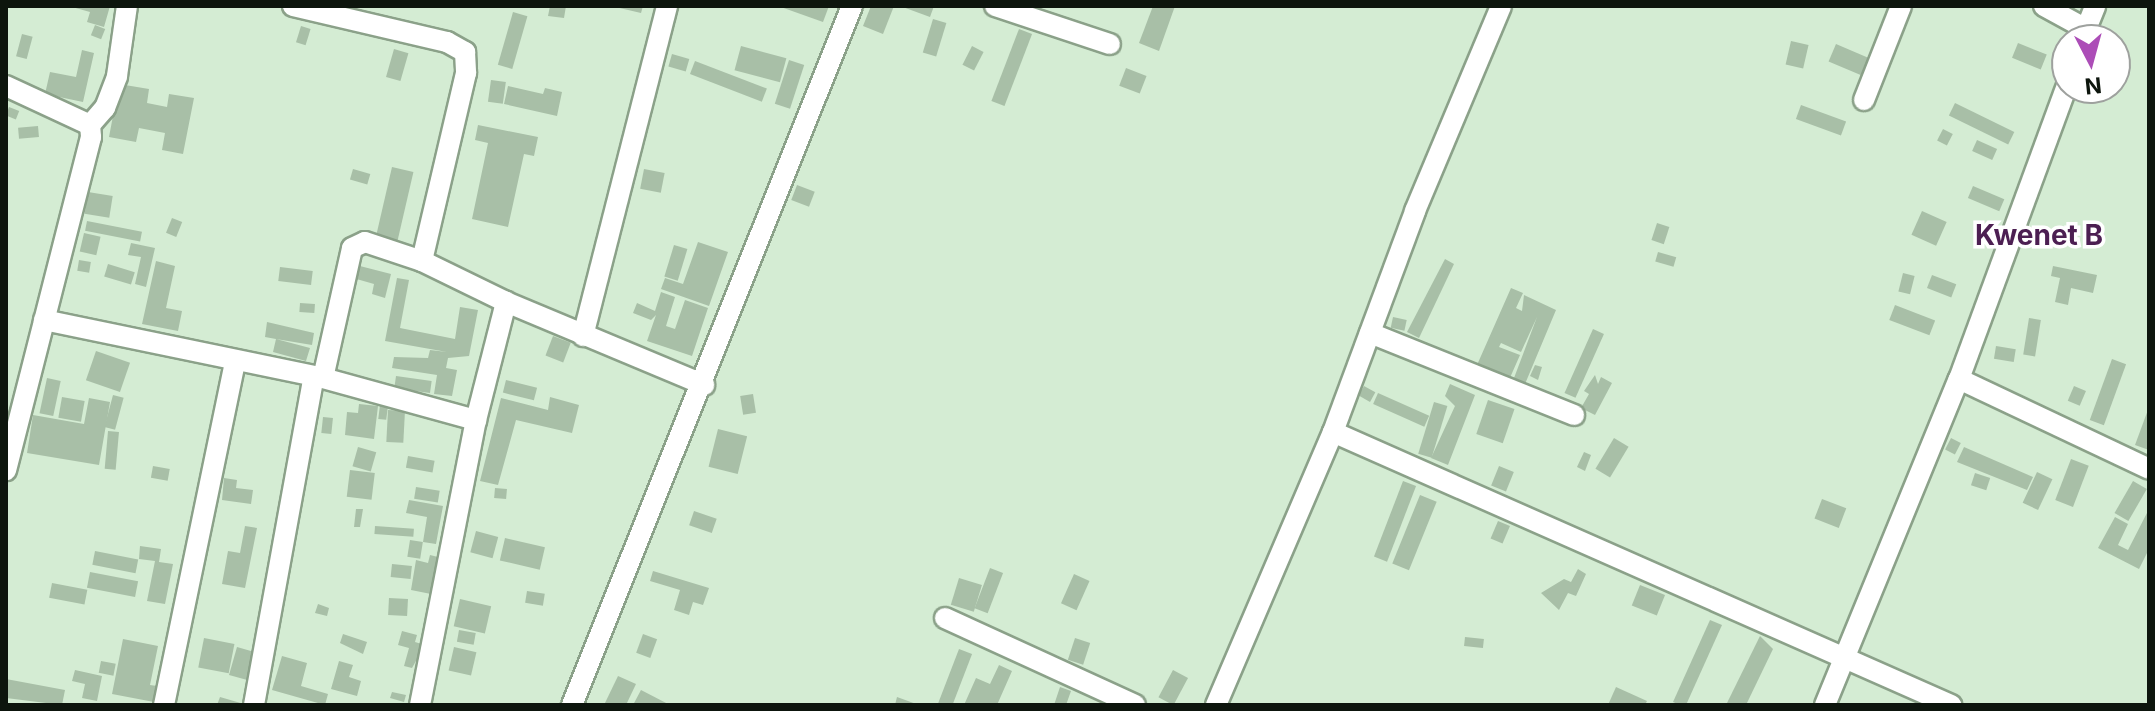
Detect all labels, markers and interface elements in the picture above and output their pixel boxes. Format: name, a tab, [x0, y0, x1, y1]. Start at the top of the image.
north arrow	[2051, 24, 2131, 104]
text: N	[2084, 72, 2103, 100]
district label: Kwenet B	[1975, 218, 2103, 252]

